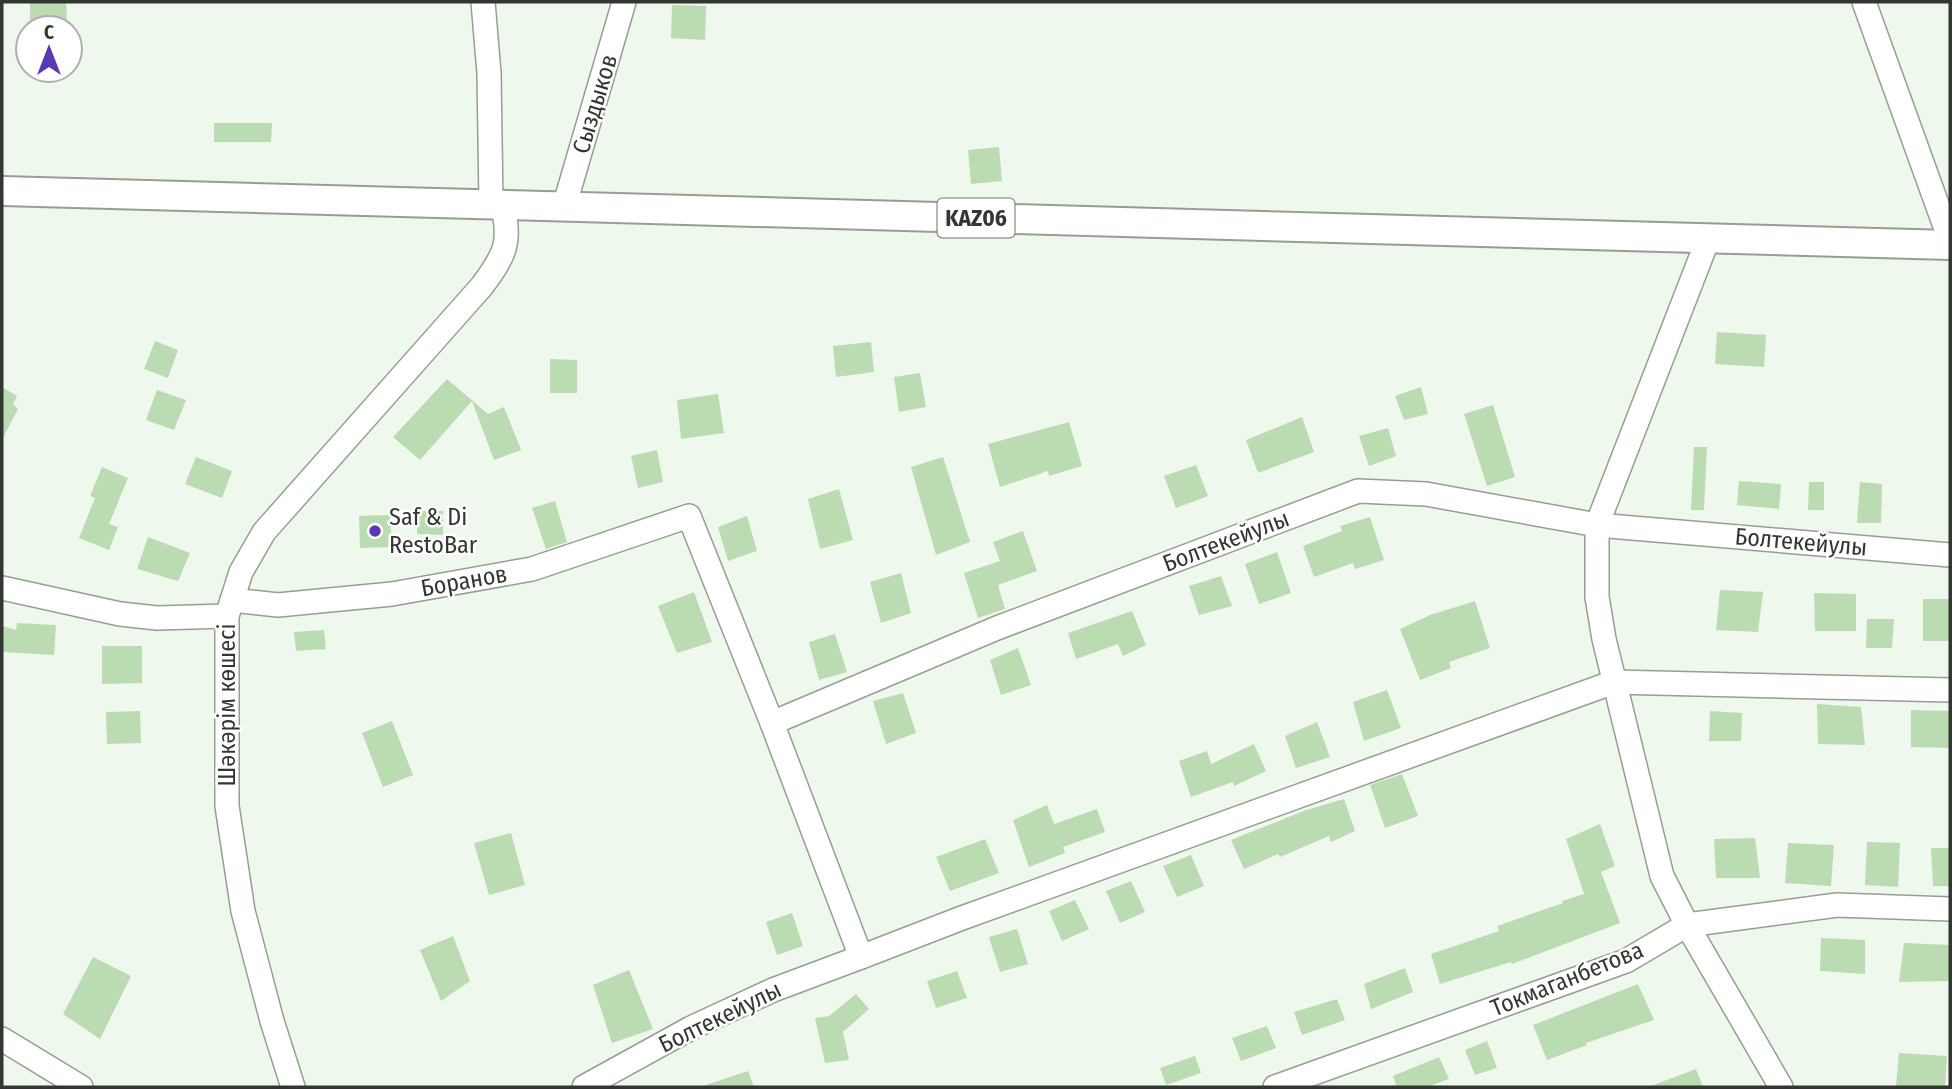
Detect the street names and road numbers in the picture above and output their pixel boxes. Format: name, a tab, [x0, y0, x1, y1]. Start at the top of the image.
street label: Сыздыков	[567, 51, 623, 157]
road number: KАZ06	[937, 198, 1014, 238]
street label: Болтекейулы	[1159, 504, 1293, 578]
street label: Болтекейулы	[1734, 522, 1868, 562]
street label: Боранов	[419, 560, 509, 602]
street label: Шәкәрім көшесі	[213, 624, 241, 786]
street label: Токмаганбетова	[1487, 936, 1647, 1022]
street label: Болтекейулы	[654, 975, 786, 1059]

